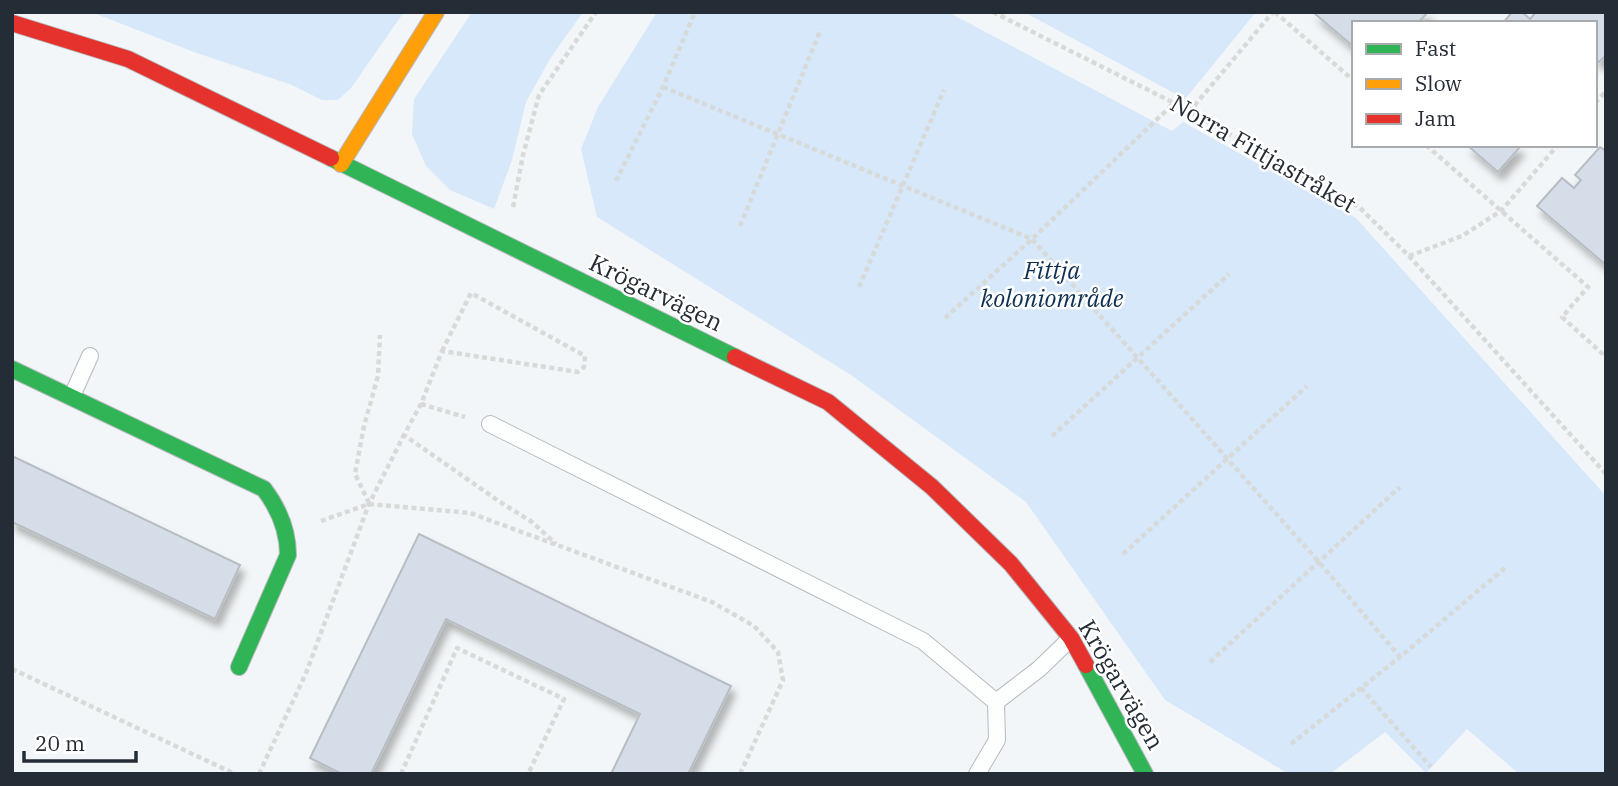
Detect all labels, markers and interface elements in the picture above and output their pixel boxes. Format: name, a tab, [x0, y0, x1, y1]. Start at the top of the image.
legend	[1352, 21, 1597, 147]
text: Fast	[1415, 34, 1456, 62]
text: Slow	[1415, 69, 1462, 97]
street label: Norra Fittjastråket	[1165, 87, 1362, 219]
text: Jam	[1415, 104, 1456, 132]
street label: Krögarvägen	[584, 246, 729, 338]
park label: Fittja koloniområde	[980, 254, 1124, 314]
street label: Krögarvägen	[1072, 614, 1172, 755]
scale bar	[24, 720, 136, 764]
text: 20 m	[35, 729, 85, 757]

